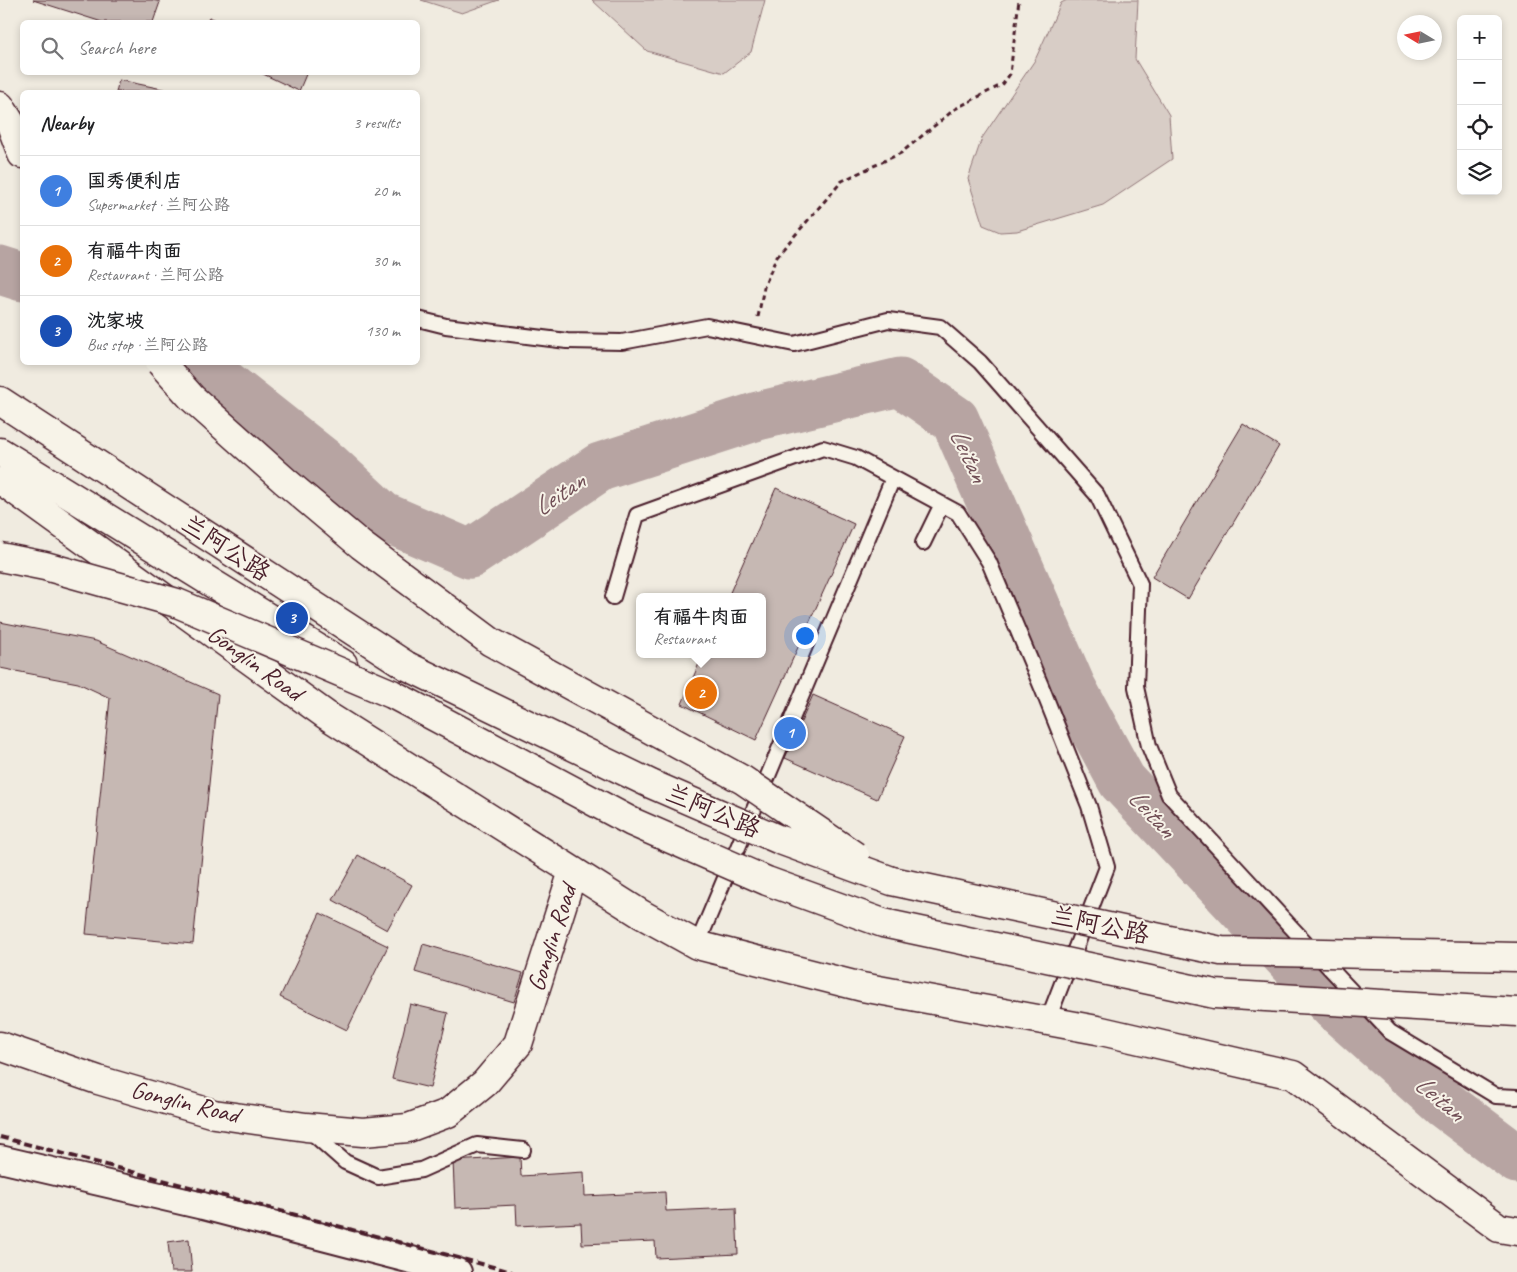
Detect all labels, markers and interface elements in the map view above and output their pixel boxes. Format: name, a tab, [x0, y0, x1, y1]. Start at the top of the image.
north arrow	[1397, 15, 1442, 60]
map controls	[1457, 15, 1502, 195]
button: +	[1457, 15, 1502, 60]
search box	[20, 20, 420, 75]
icon: search	[38, 34, 66, 62]
text: Search here	[78, 36, 155, 60]
button: −	[1457, 60, 1502, 105]
button: locate	[1457, 105, 1502, 150]
text: Nearby	[40, 110, 93, 136]
text: 3 results	[353, 113, 400, 133]
button: layers	[1457, 150, 1502, 195]
text: 国秀便利店	[87, 169, 182, 193]
text: 1	[52, 181, 60, 201]
text: 20 m	[373, 181, 400, 201]
text: Supermarket · 兰阿公路	[87, 195, 230, 215]
text: 有福牛肉面	[87, 239, 182, 263]
text: 2	[52, 251, 60, 271]
text: 30 m	[373, 251, 400, 271]
text: Restaurant · 兰阿公路	[87, 265, 224, 285]
text: 沈家坡	[87, 309, 144, 333]
text: 3	[52, 321, 60, 341]
text: 130 m	[366, 321, 400, 341]
text: Bus stop · 兰阿公路	[87, 335, 208, 355]
water label: Leitan	[942, 423, 997, 489]
water label: Leitan	[527, 464, 593, 523]
street label: 兰阿公路	[175, 507, 277, 589]
popup	[636, 593, 766, 658]
pin: 3	[276, 599, 308, 637]
text: 有福牛肉面	[653, 605, 749, 629]
street label: Gonglin Road	[201, 618, 312, 711]
your location	[792, 623, 818, 649]
text: Restaurant	[653, 629, 715, 649]
pin: 2	[685, 674, 717, 712]
pin: 1	[774, 714, 806, 752]
street label: 兰阿公路	[661, 777, 765, 845]
water label: Leitan	[1121, 782, 1185, 846]
street label: Gonglin Road	[520, 877, 586, 995]
street label: 兰阿公路	[1048, 899, 1152, 951]
water label: Leitan	[1408, 1068, 1474, 1130]
street label: Gonglin Road	[128, 1073, 246, 1132]

